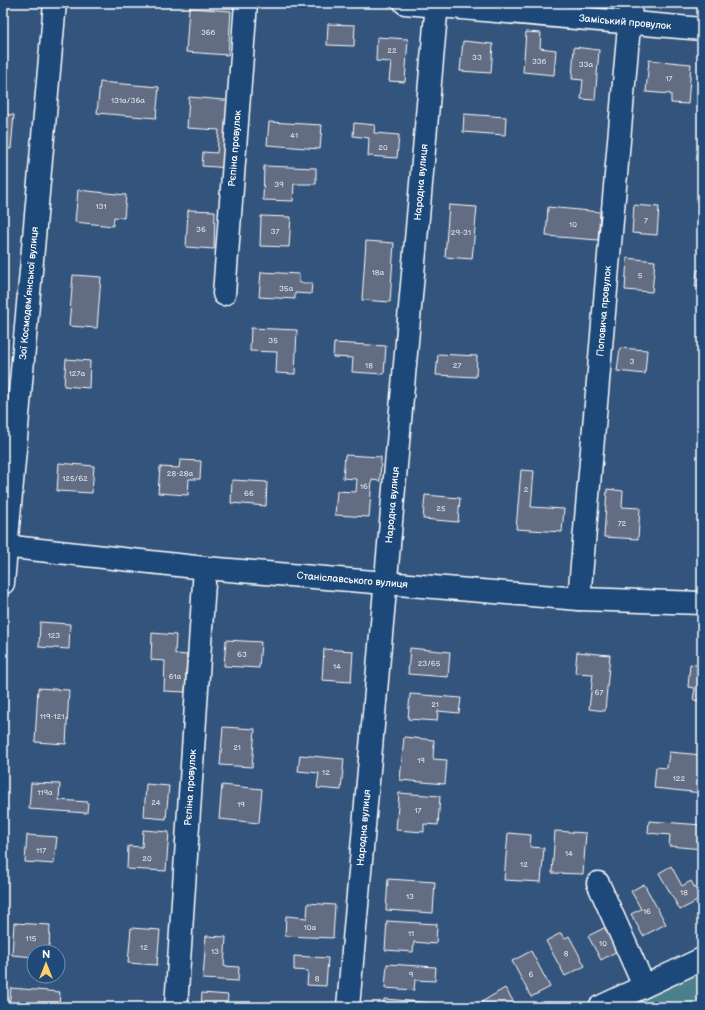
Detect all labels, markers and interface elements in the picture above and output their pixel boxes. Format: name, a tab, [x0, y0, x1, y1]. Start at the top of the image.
street label: Заміський провулок	[578, 12, 673, 32]
house number: 36б	[201, 28, 216, 37]
house number: 22	[387, 46, 397, 55]
house number: 33	[472, 53, 482, 62]
house number: 33б	[532, 57, 547, 66]
house number: 33а	[579, 60, 594, 69]
house number: 17	[665, 74, 673, 83]
house number: 131а/36а	[111, 96, 145, 105]
street label: Рєпіна провулок	[226, 109, 244, 187]
house number: 41	[290, 131, 298, 140]
house number: 20	[378, 143, 388, 152]
street label: Народна вулиця	[412, 143, 431, 221]
house number: 39	[274, 180, 284, 189]
house number: 131	[95, 202, 107, 211]
house number: 7	[644, 216, 648, 225]
house number: 10	[569, 220, 577, 229]
house number: 36	[196, 225, 206, 234]
street label: Зої Космодем’янської вулиця	[17, 226, 41, 360]
house number: 37	[271, 227, 279, 236]
house number: 29-31	[451, 228, 471, 237]
street label: Поповича провулок	[594, 264, 614, 357]
house number: 18а	[372, 268, 385, 277]
house number: 5	[638, 271, 643, 280]
house number: 35а	[279, 284, 293, 293]
house number: 35	[268, 336, 278, 345]
house number: 3	[630, 357, 635, 366]
house number: 18	[365, 361, 373, 370]
house number: 27	[453, 361, 461, 370]
house number: 127а	[69, 369, 86, 378]
street label: Народна вулиця	[383, 466, 402, 544]
house number: 28-28а	[167, 469, 193, 478]
house number: 125/62	[62, 474, 88, 483]
house number: 16	[360, 482, 368, 491]
house number: 2	[524, 485, 529, 494]
house number: 66	[244, 489, 254, 498]
house number: 25	[436, 504, 446, 513]
house number: 72	[618, 519, 627, 528]
street label: Станіславського вулиця	[296, 570, 409, 591]
house number: 123	[48, 631, 60, 640]
house number: 63	[237, 650, 247, 659]
house number: 23/65	[418, 659, 441, 668]
house number: 14	[333, 662, 341, 671]
house number: 61а	[169, 672, 182, 681]
house number: 67	[595, 688, 603, 697]
house number: 21	[431, 700, 439, 709]
house number: 119-121	[40, 712, 64, 721]
house number: 21	[233, 743, 241, 752]
street label: Рєпіна провулок	[182, 748, 199, 826]
house number: 19	[417, 756, 425, 765]
house number: 12	[322, 768, 330, 777]
house number: 122	[673, 774, 686, 783]
house number: 119а	[37, 788, 53, 797]
street label: Народна вулиця	[355, 788, 373, 867]
house number: 24	[151, 798, 161, 807]
house number: 19	[237, 800, 245, 809]
house number: 17	[414, 806, 422, 815]
house number: 117	[36, 846, 46, 855]
house number: 14	[565, 849, 573, 858]
house number: 20	[142, 854, 152, 863]
house number: 12	[520, 860, 528, 869]
house number: 18	[680, 888, 688, 897]
house number: 13	[406, 892, 414, 901]
house number: 16	[643, 907, 651, 916]
house number: 10а	[304, 923, 317, 932]
house number: 11	[408, 929, 414, 938]
house number: 115	[26, 934, 37, 943]
house number: 10	[599, 939, 607, 948]
house number: 12	[140, 943, 148, 952]
north arrow	[26, 944, 66, 984]
house number: 13	[211, 947, 219, 956]
text: N	[42, 948, 50, 961]
house number: 8	[564, 949, 569, 958]
house number: 9	[409, 970, 414, 979]
house number: 6	[529, 970, 534, 979]
house number: 8	[315, 974, 320, 983]

